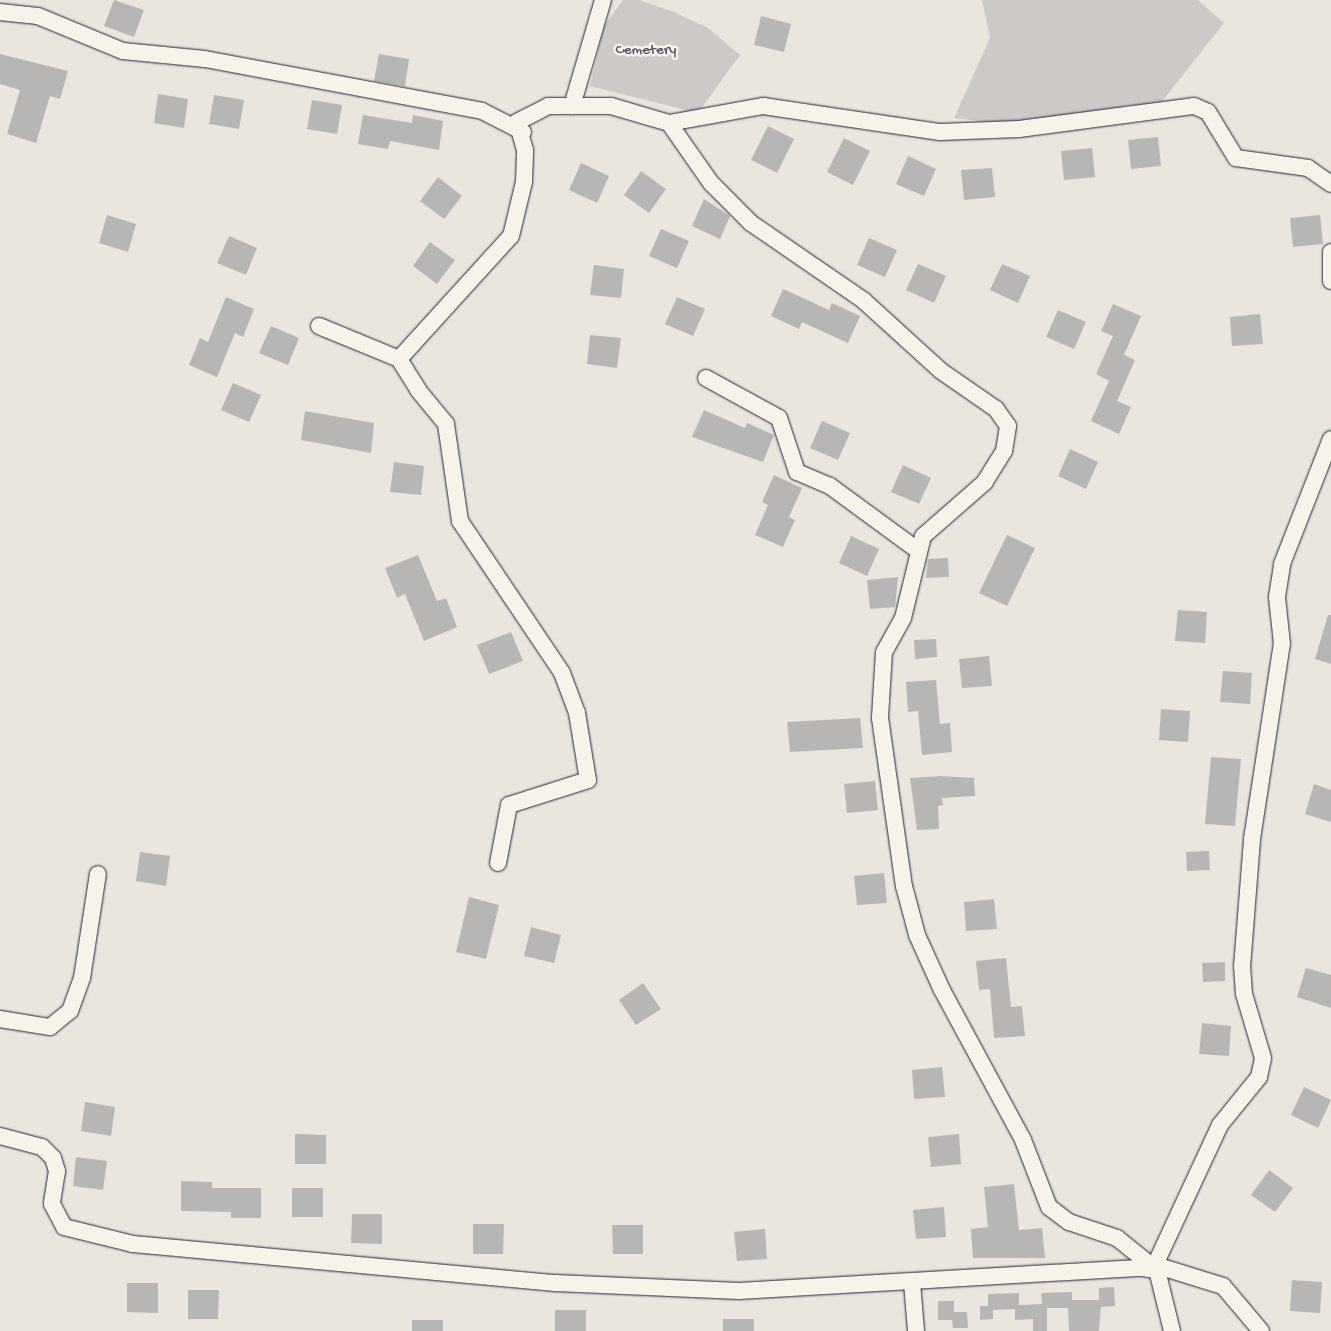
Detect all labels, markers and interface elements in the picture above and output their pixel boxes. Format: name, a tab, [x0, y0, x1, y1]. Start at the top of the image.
park label: Cemetery	[616, 42, 676, 60]

